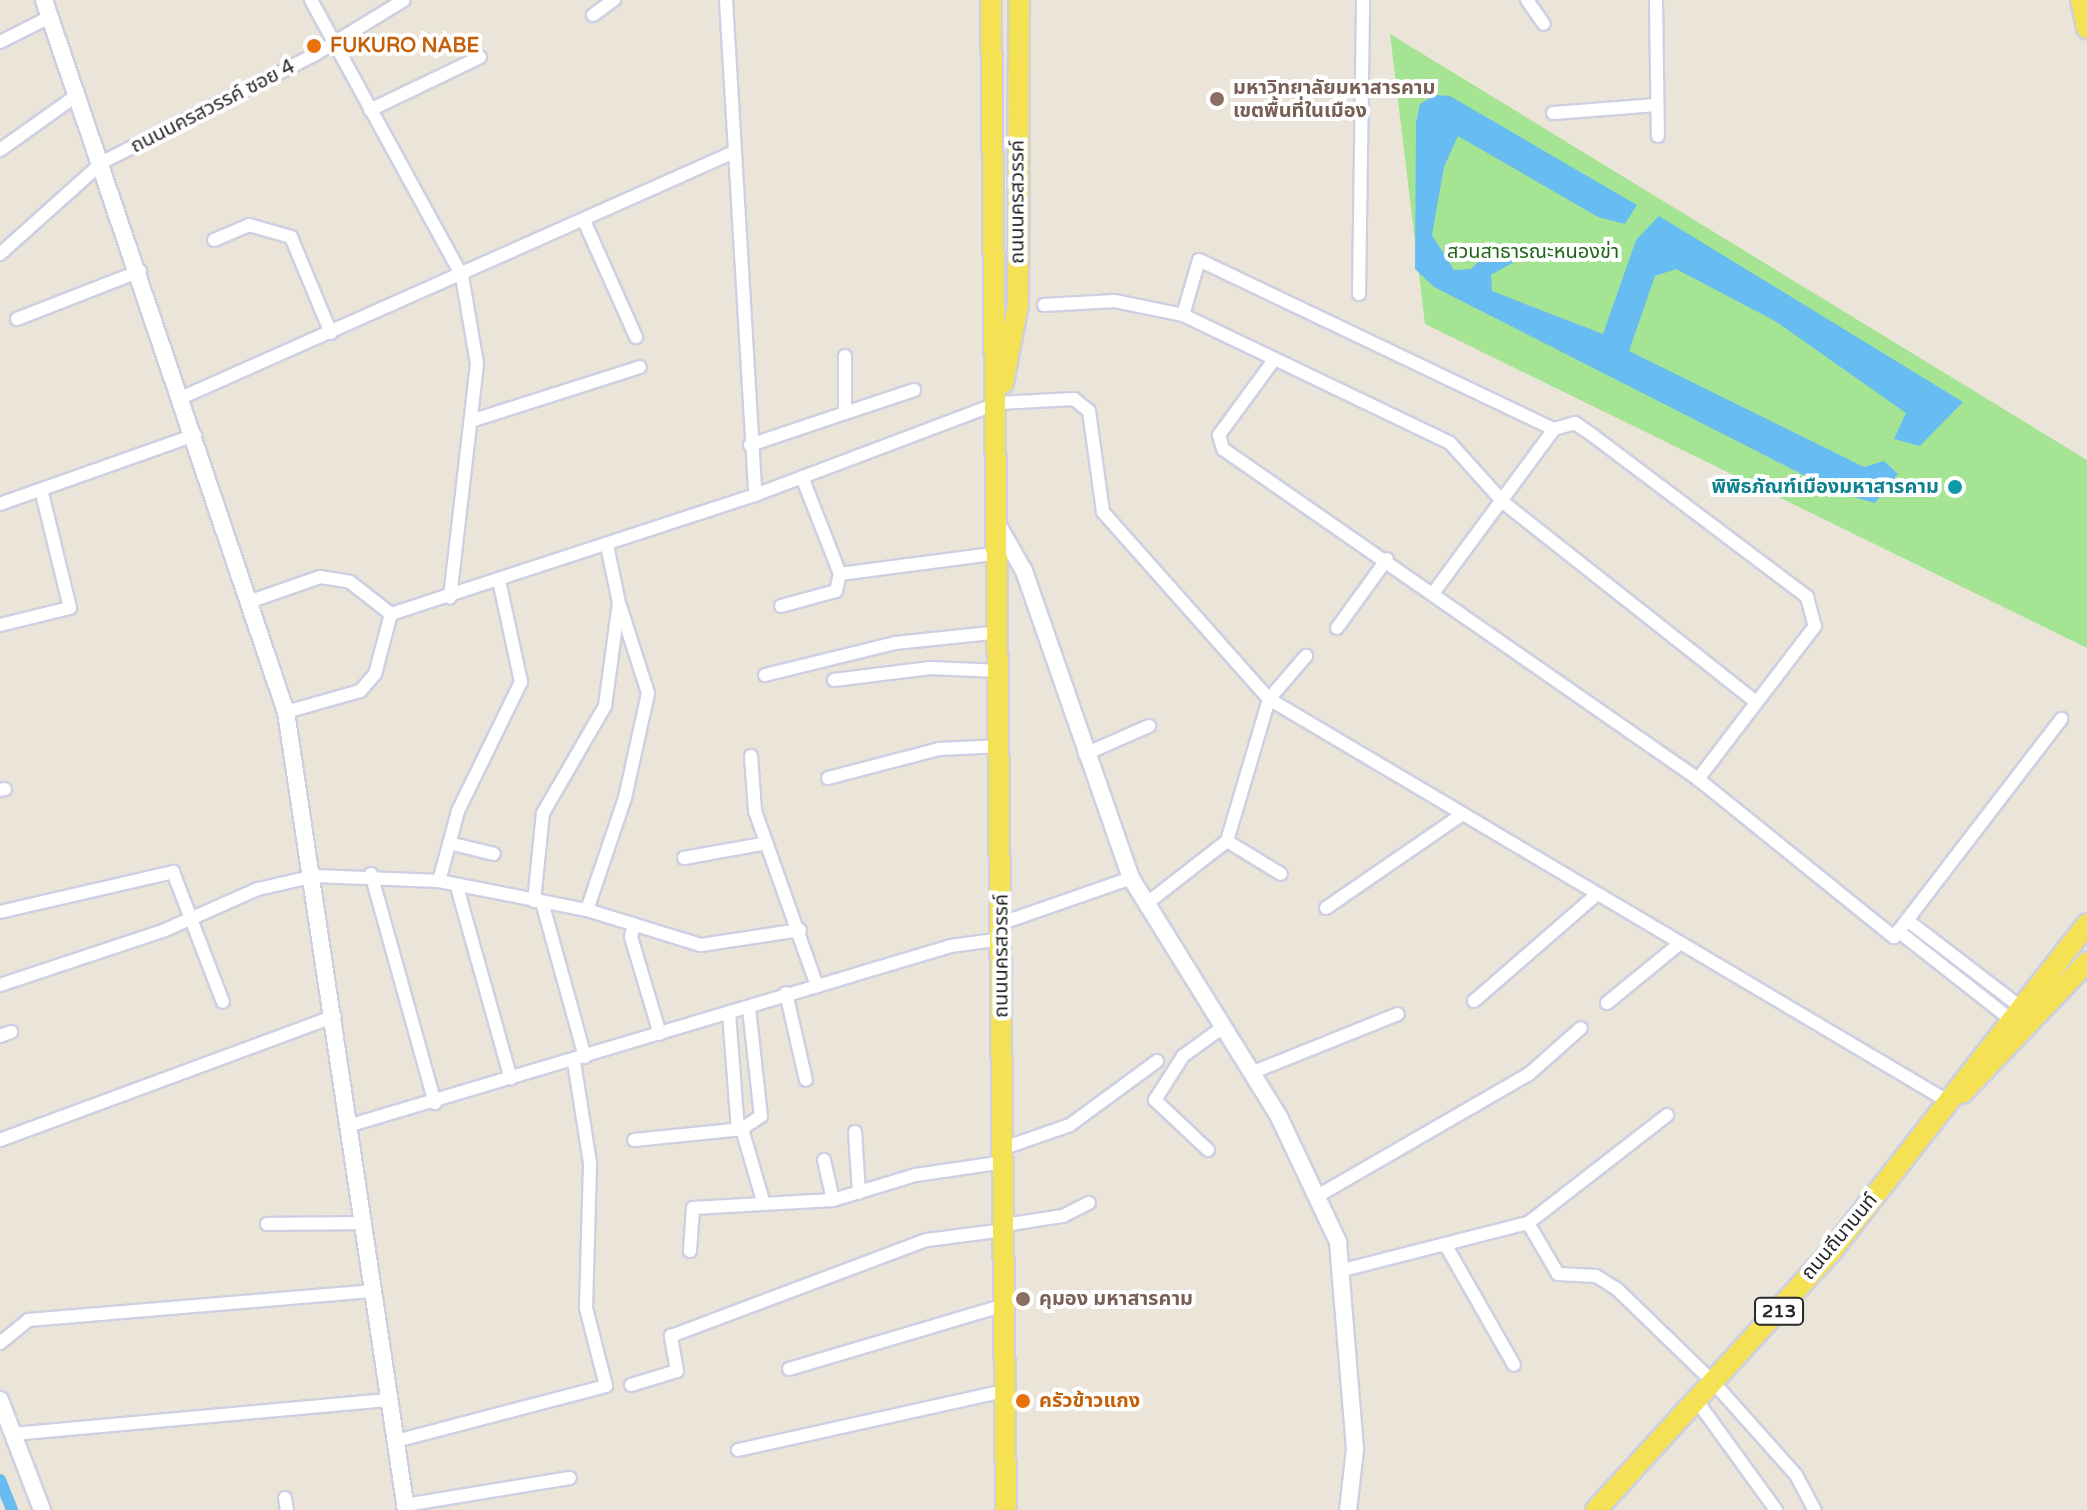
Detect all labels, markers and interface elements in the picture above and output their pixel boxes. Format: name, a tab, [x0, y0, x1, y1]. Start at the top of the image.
place label: FUKURO NABE	[330, 34, 479, 58]
marker: FUKURO NABE	[305, 37, 323, 55]
street label: ถนนนครสวรรค์ ซอย 4	[127, 55, 299, 159]
place label: มหาวิทยาลัยมหาสารคาม เขตพื้นที่ในเมือง	[1233, 76, 1435, 123]
marker: มหาวิทยาลัยมหาสารคาม เขตพื้นที่ในเมือง	[1208, 90, 1226, 108]
street label: ถนนนครสวรรค์	[1006, 140, 1030, 264]
park label: สวนสาธารณะหนองข่า	[1447, 240, 1619, 264]
place label: พิพิธภัณฑ์เมืองมหาสารคาม	[1712, 475, 1939, 499]
marker: พิพิธภัณฑ์เมืองมหาสารคาม	[1946, 478, 1964, 496]
street label: ถนนนครสวรรค์	[990, 894, 1014, 1018]
street label: ถนนถีนานนท์	[1797, 1189, 1883, 1285]
place label: คุมอง มหาสารคาม	[1039, 1287, 1193, 1311]
marker: คุมอง มหาสารคาม	[1014, 1290, 1032, 1308]
road number: 213	[1753, 1297, 1805, 1325]
place label: ครัวข้าวแกง	[1039, 1389, 1140, 1413]
marker: ครัวข้าวแกง	[1014, 1392, 1032, 1410]

